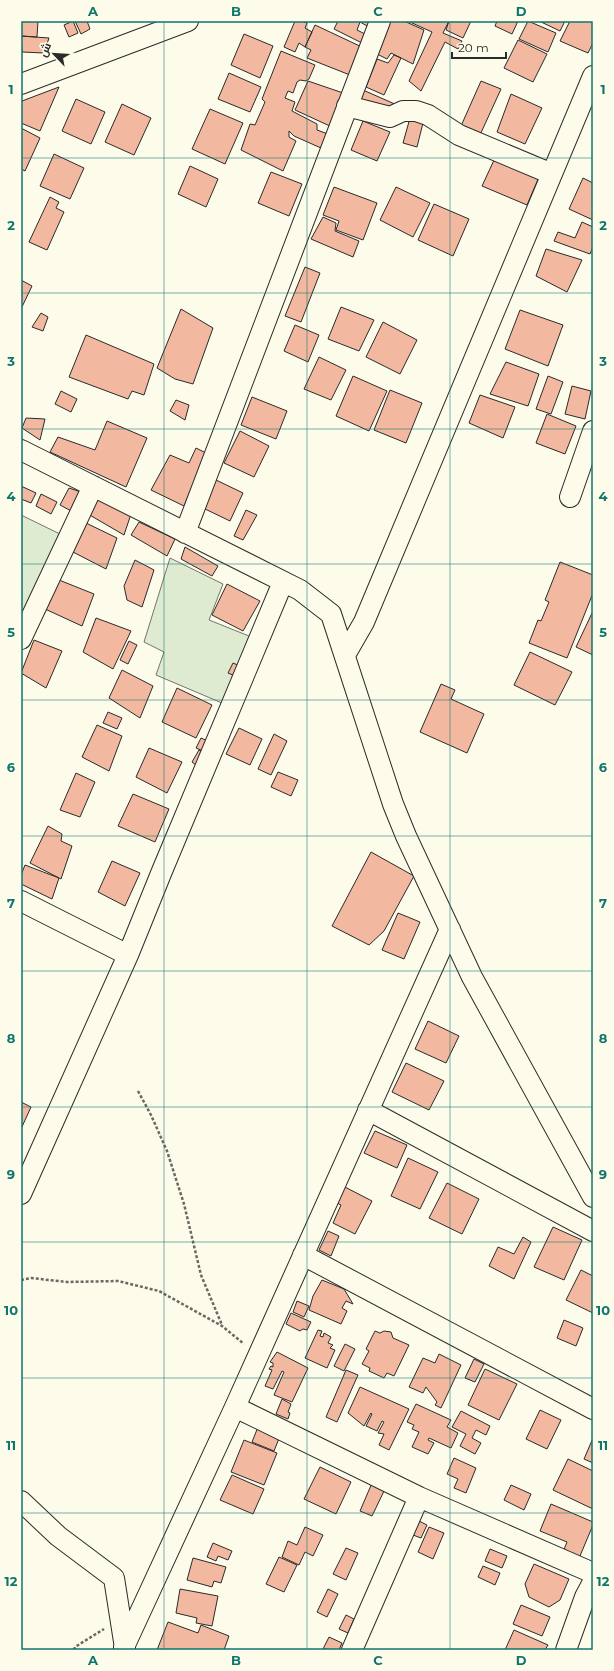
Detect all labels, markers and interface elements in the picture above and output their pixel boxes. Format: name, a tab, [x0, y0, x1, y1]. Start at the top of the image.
text: A	[87, 3, 99, 19]
text: B	[231, 3, 241, 19]
text: C	[373, 3, 383, 19]
text: D	[516, 3, 527, 19]
north arrow	[34, 34, 74, 74]
scale bar	[452, 34, 506, 60]
text: ش	[36, 40, 54, 59]
text: 20 m	[458, 40, 489, 55]
text: 1	[8, 81, 14, 97]
text: 1	[600, 81, 606, 97]
text: 2	[7, 217, 15, 233]
text: 2	[599, 217, 607, 233]
text: 3	[6, 353, 15, 369]
text: 3	[598, 353, 607, 369]
text: 4	[7, 488, 16, 504]
text: 4	[599, 488, 608, 504]
text: 5	[7, 624, 15, 640]
text: 5	[599, 624, 607, 640]
text: 6	[7, 759, 16, 775]
text: 6	[599, 759, 608, 775]
text: 7	[7, 895, 15, 911]
text: 7	[599, 895, 607, 911]
text: 8	[7, 1030, 16, 1046]
text: 8	[599, 1030, 608, 1046]
text: 9	[7, 1166, 15, 1182]
text: 9	[599, 1166, 607, 1182]
text: 10	[4, 1302, 18, 1318]
text: 10	[596, 1302, 610, 1318]
text: 11	[6, 1437, 16, 1453]
text: 11	[598, 1437, 608, 1453]
text: 12	[5, 1573, 18, 1589]
text: 12	[597, 1573, 610, 1589]
text: A	[87, 1652, 99, 1668]
text: B	[231, 1652, 241, 1668]
text: C	[373, 1652, 383, 1668]
text: D	[516, 1652, 527, 1668]

